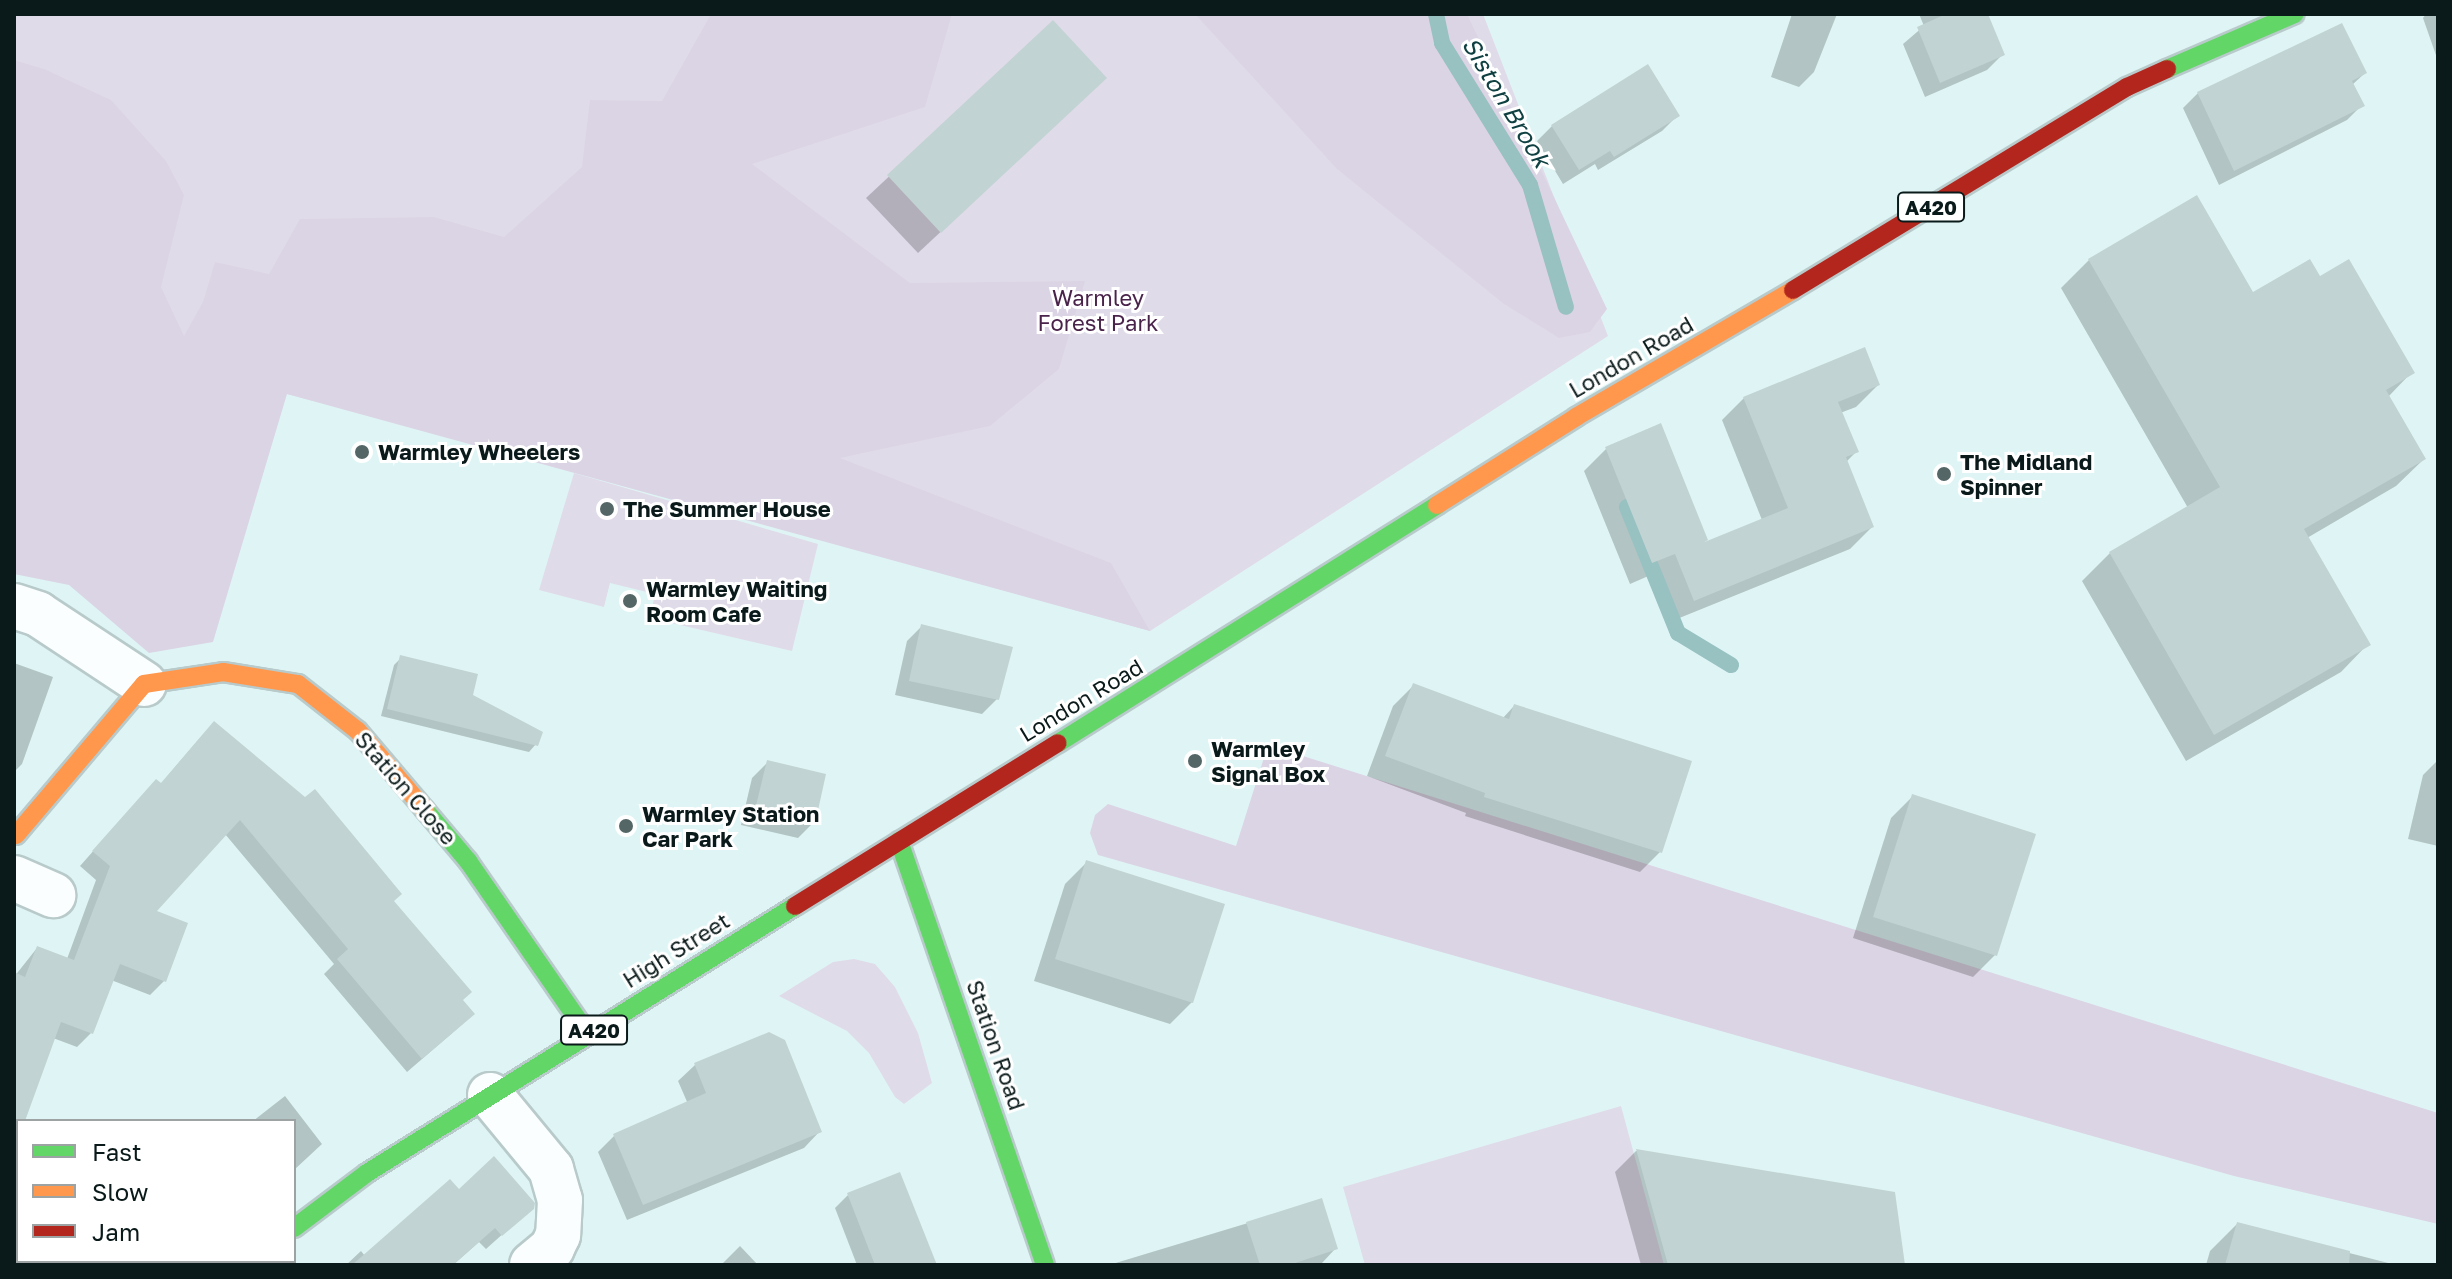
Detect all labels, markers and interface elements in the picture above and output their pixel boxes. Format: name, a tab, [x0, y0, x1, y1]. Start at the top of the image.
water label: Siston Brook	[1457, 32, 1557, 172]
road number: A420	[1897, 191, 1965, 223]
park label: Warmley Forest Park	[1038, 284, 1158, 336]
street label: London Road	[1564, 311, 1698, 403]
place label: Warmley Wheelers	[378, 439, 580, 465]
marker: Warmley Wheelers	[353, 443, 371, 461]
place label: The Midland Spinner	[1960, 448, 2092, 500]
marker: The Midland Spinner	[1935, 465, 1953, 483]
place label: The Summer House	[623, 496, 831, 522]
marker: The Summer House	[598, 500, 616, 518]
place label: Warmley Waiting Room Cafe	[646, 575, 827, 626]
marker: Warmley Waiting Room Cafe	[621, 592, 639, 610]
street label: London Road	[1015, 653, 1147, 747]
street label: Station Close	[350, 726, 462, 850]
place label: Warmley Signal Box	[1211, 735, 1325, 786]
marker: Warmley Signal Box	[1186, 752, 1204, 770]
place label: Warmley Station Car Park	[642, 800, 819, 852]
marker: Warmley Station Car Park	[617, 817, 635, 835]
street label: High Street	[618, 907, 734, 993]
street label: Station Road	[961, 977, 1031, 1113]
road number: A420	[560, 1014, 628, 1046]
legend	[16, 1119, 296, 1263]
text: Fast	[92, 1137, 142, 1166]
text: Slow	[92, 1177, 148, 1206]
text: Jam	[92, 1217, 140, 1246]

